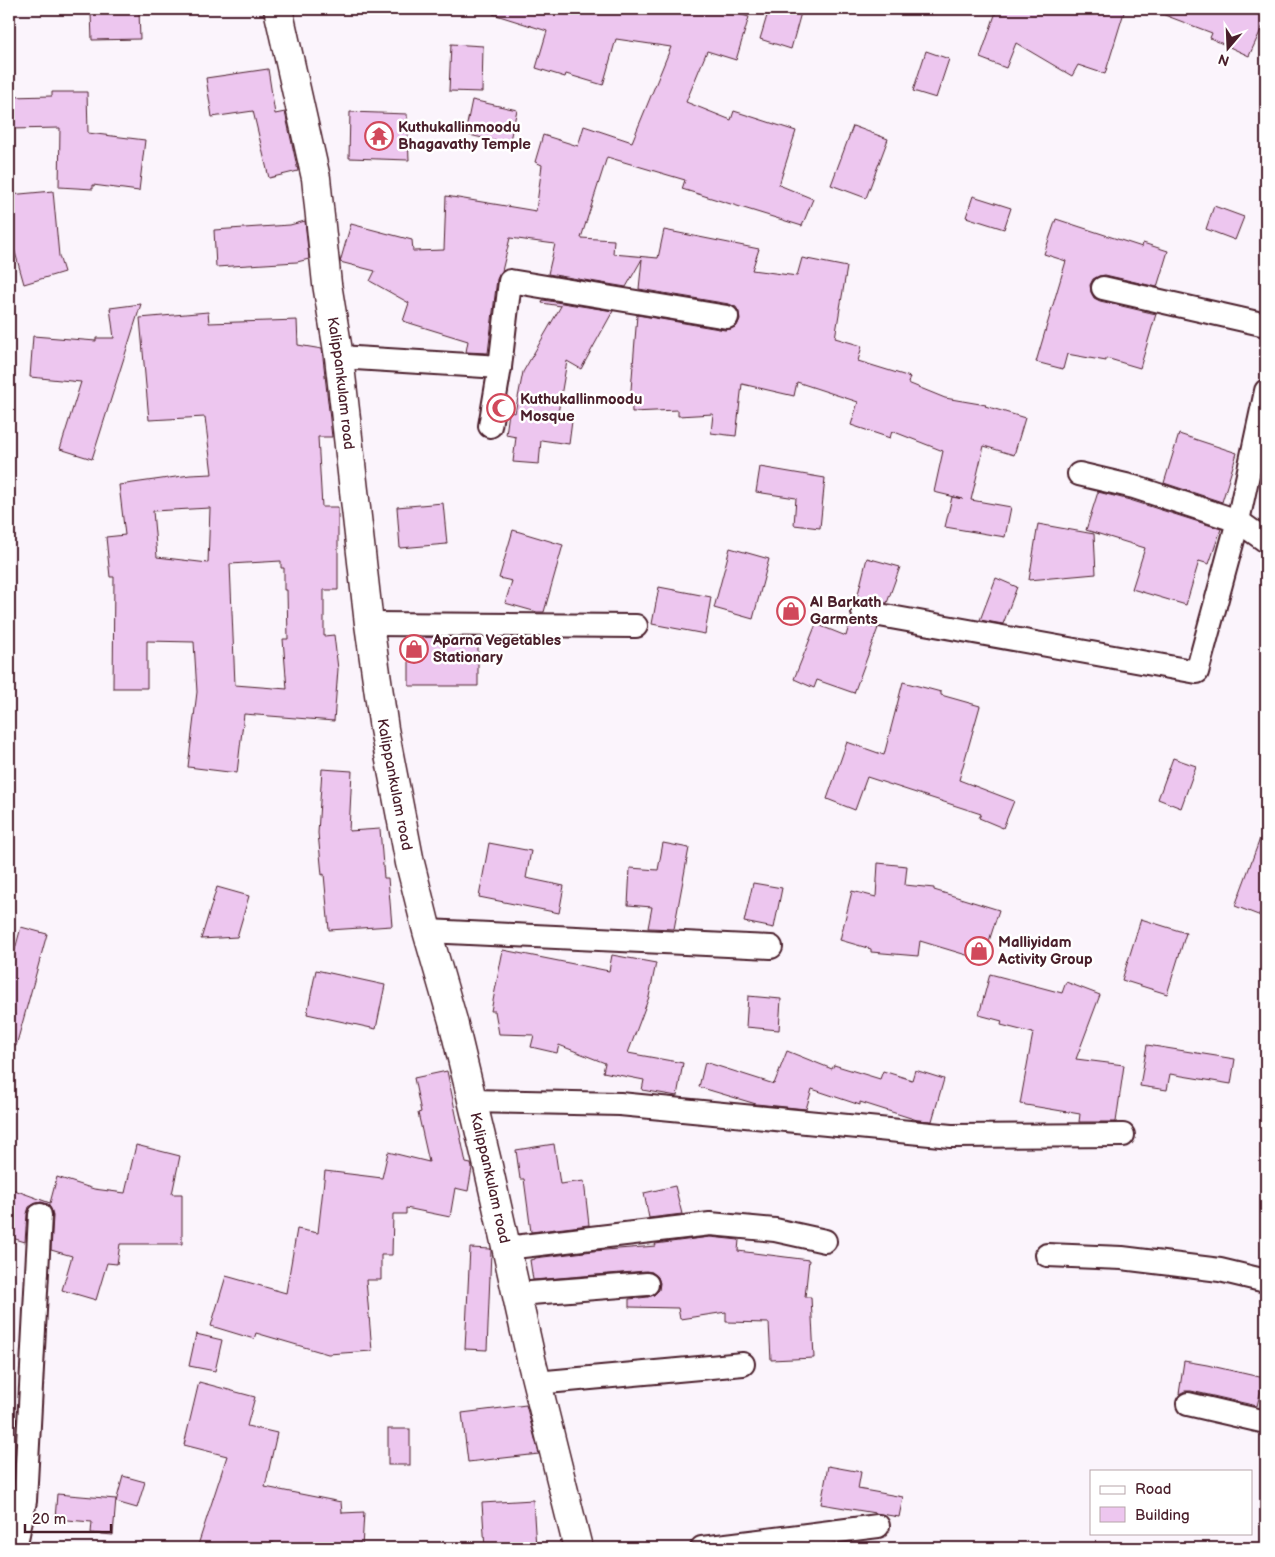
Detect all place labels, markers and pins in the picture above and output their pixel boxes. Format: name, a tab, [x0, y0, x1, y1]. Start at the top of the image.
place label: Kuthukallinmoodu Bhagavathy Temple	[398, 118, 531, 154]
temple icon: Kuthukallinmoodu Bhagavathy Temple	[364, 121, 394, 151]
place label: Kuthukallinmoodu Mosque	[520, 390, 642, 426]
mosque icon: Kuthukallinmoodu Mosque	[486, 393, 516, 423]
place label: Al Barkath Garments	[809, 593, 882, 629]
shop icon: Al Barkath Garments	[776, 596, 806, 626]
place label: Aparna Vegetables Stationary	[432, 631, 561, 667]
shop icon: Aparna Vegetables Stationary	[399, 634, 429, 664]
place label: Malliyidam Activity Group	[997, 933, 1093, 969]
shop icon: Malliyidam Activity Group	[964, 936, 994, 966]

